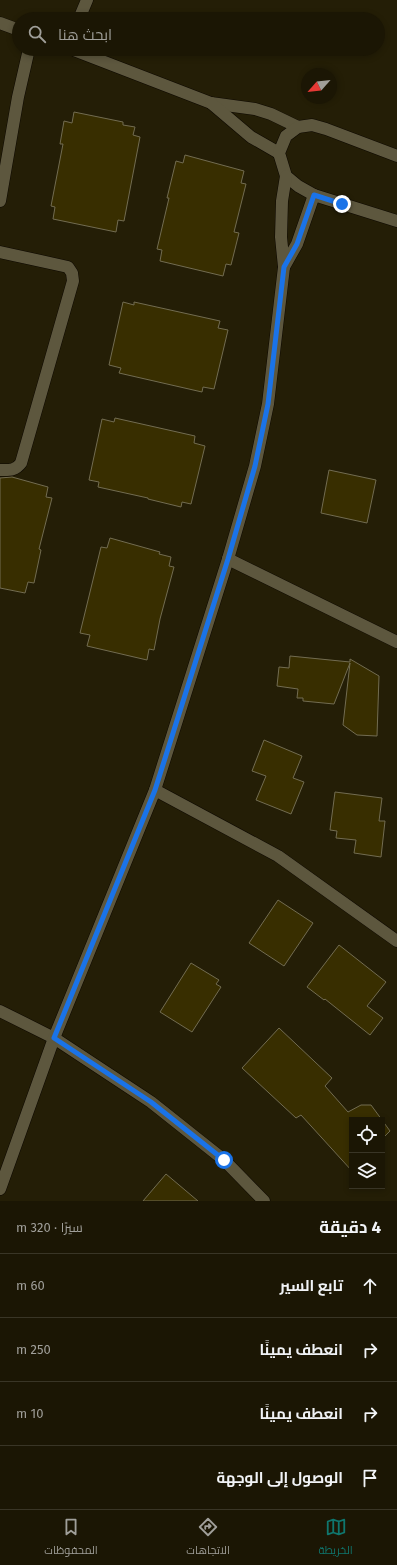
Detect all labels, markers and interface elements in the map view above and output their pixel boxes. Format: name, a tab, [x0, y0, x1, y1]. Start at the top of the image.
search box	[12, 12, 385, 56]
icon: search	[26, 23, 48, 45]
text: ابحث هنا	[58, 26, 112, 44]
north arrow	[301, 68, 337, 104]
route end	[333, 195, 351, 213]
map controls	[349, 1117, 385, 1189]
button: locate	[349, 1117, 385, 1153]
route start	[215, 1151, 233, 1169]
button: layers	[349, 1153, 385, 1189]
text: 4 دقيقة	[319, 1217, 381, 1238]
text: سيرًا · 320 m	[16, 1220, 83, 1235]
icon: ahead	[359, 1275, 381, 1297]
text: تابع السير	[280, 1277, 343, 1295]
text: 60 m	[16, 1278, 45, 1293]
icon: right	[359, 1339, 381, 1361]
text: انعطف يمينًا	[259, 1341, 343, 1359]
text: 250 m	[16, 1342, 51, 1357]
icon: right	[359, 1403, 381, 1425]
text: انعطف يمينًا	[259, 1405, 343, 1423]
text: 10 m	[16, 1406, 44, 1421]
icon: arrive	[359, 1467, 381, 1489]
text: الوصول إلى الوجهة	[216, 1469, 343, 1487]
tab: المحفوظات	[44, 1516, 98, 1560]
tab: الاتجاهات	[186, 1516, 230, 1560]
tab: الخريطة	[318, 1516, 353, 1560]

